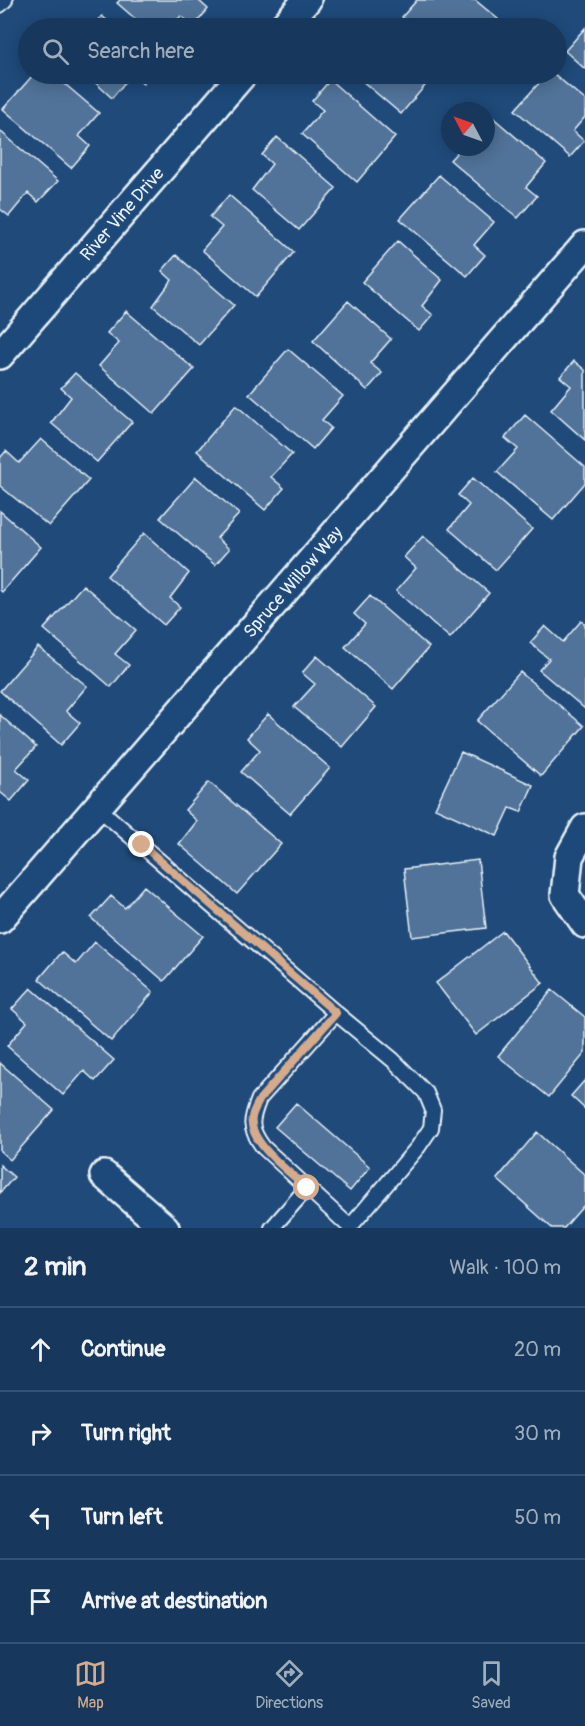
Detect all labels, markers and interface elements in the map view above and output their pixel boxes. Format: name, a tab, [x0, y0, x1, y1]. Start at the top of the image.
search box	[18, 18, 567, 84]
icon: search	[39, 35, 72, 68]
text: Search here	[87, 37, 194, 65]
north arrow	[441, 102, 495, 156]
street label: River Vine Drive	[75, 163, 169, 266]
street label: Spruce Willow Way	[239, 522, 348, 643]
route end	[128, 831, 154, 857]
route start	[293, 1174, 319, 1200]
text: 2 min	[24, 1251, 86, 1283]
text: Walk · 100 m	[449, 1255, 561, 1280]
icon: ahead	[24, 1333, 57, 1366]
text: Continue	[81, 1335, 165, 1363]
text: 20 m	[514, 1337, 561, 1362]
icon: right	[24, 1417, 57, 1450]
text: Turn right	[81, 1419, 171, 1447]
text: 30 m	[514, 1421, 561, 1446]
icon: left	[24, 1501, 57, 1534]
text: Turn left	[81, 1503, 163, 1531]
text: 50 m	[514, 1505, 561, 1530]
icon: arrive	[24, 1585, 57, 1618]
text: Arrive at destination	[81, 1587, 267, 1615]
tab: Map	[74, 1657, 107, 1713]
tab: Directions	[255, 1657, 323, 1713]
tab: Saved	[471, 1657, 511, 1713]

